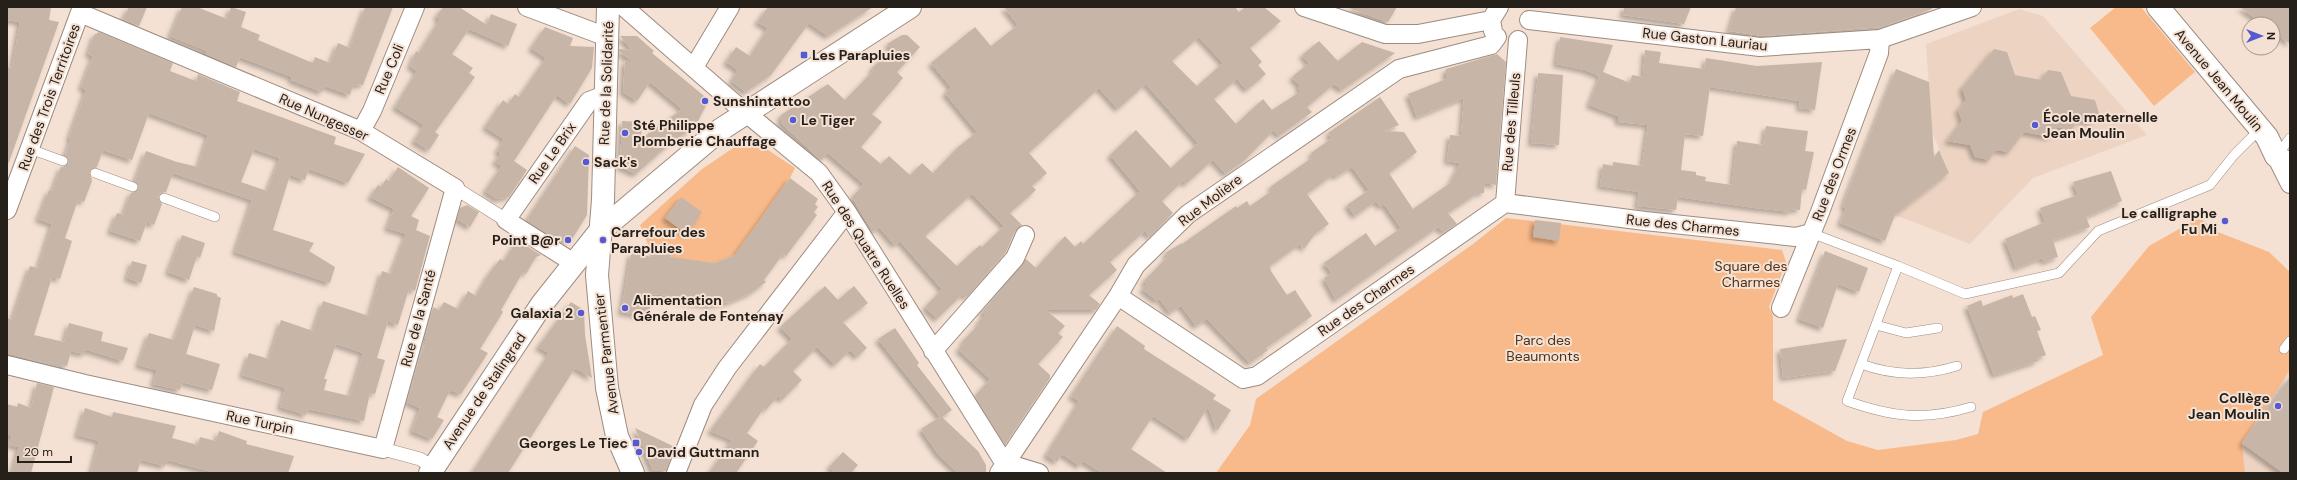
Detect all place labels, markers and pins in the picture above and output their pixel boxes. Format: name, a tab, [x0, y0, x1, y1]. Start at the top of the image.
place label: Les Parapluies	[812, 46, 910, 64]
marker: Les Parapluies	[799, 50, 809, 60]
place label: Sunshintattoo	[713, 92, 811, 110]
marker: Sunshintattoo	[700, 96, 710, 106]
place label: École maternelle Jean Moulin	[2043, 108, 2158, 142]
place label: Le Tiger	[801, 111, 855, 129]
marker: Le Tiger	[788, 115, 798, 125]
place label: Sté Philippe Plomberie Chauffage	[633, 116, 777, 150]
marker: École maternelle Jean Moulin	[2030, 120, 2040, 130]
marker: Sté Philippe Plomberie Chauffage	[620, 128, 630, 138]
place label: Sack's	[594, 153, 637, 171]
marker: Sack's	[581, 157, 591, 167]
place label: Le calligraphe Fu Mi	[2121, 204, 2217, 238]
marker: Le calligraphe Fu Mi	[2220, 216, 2230, 226]
place label: Carrefour des Parapluies	[611, 223, 705, 257]
place label: Point B@r	[492, 231, 560, 249]
marker: Point B@r	[563, 235, 573, 245]
marker: Carrefour des Parapluies	[598, 235, 608, 245]
place label: Alimentation Générale de Fontenay	[633, 291, 784, 325]
marker: Alimentation Générale de Fontenay	[620, 303, 630, 313]
place label: Galaxia 2	[511, 304, 573, 322]
marker: Galaxia 2	[576, 308, 586, 318]
place label: Collège Jean Moulin	[2188, 389, 2270, 423]
marker: Collège Jean Moulin	[2273, 401, 2283, 411]
place label: Georges Le Tiec	[519, 434, 628, 452]
marker: Georges Le Tiec	[631, 438, 641, 448]
place label: David Guttmann	[647, 443, 759, 461]
marker: David Guttmann	[634, 447, 644, 457]

